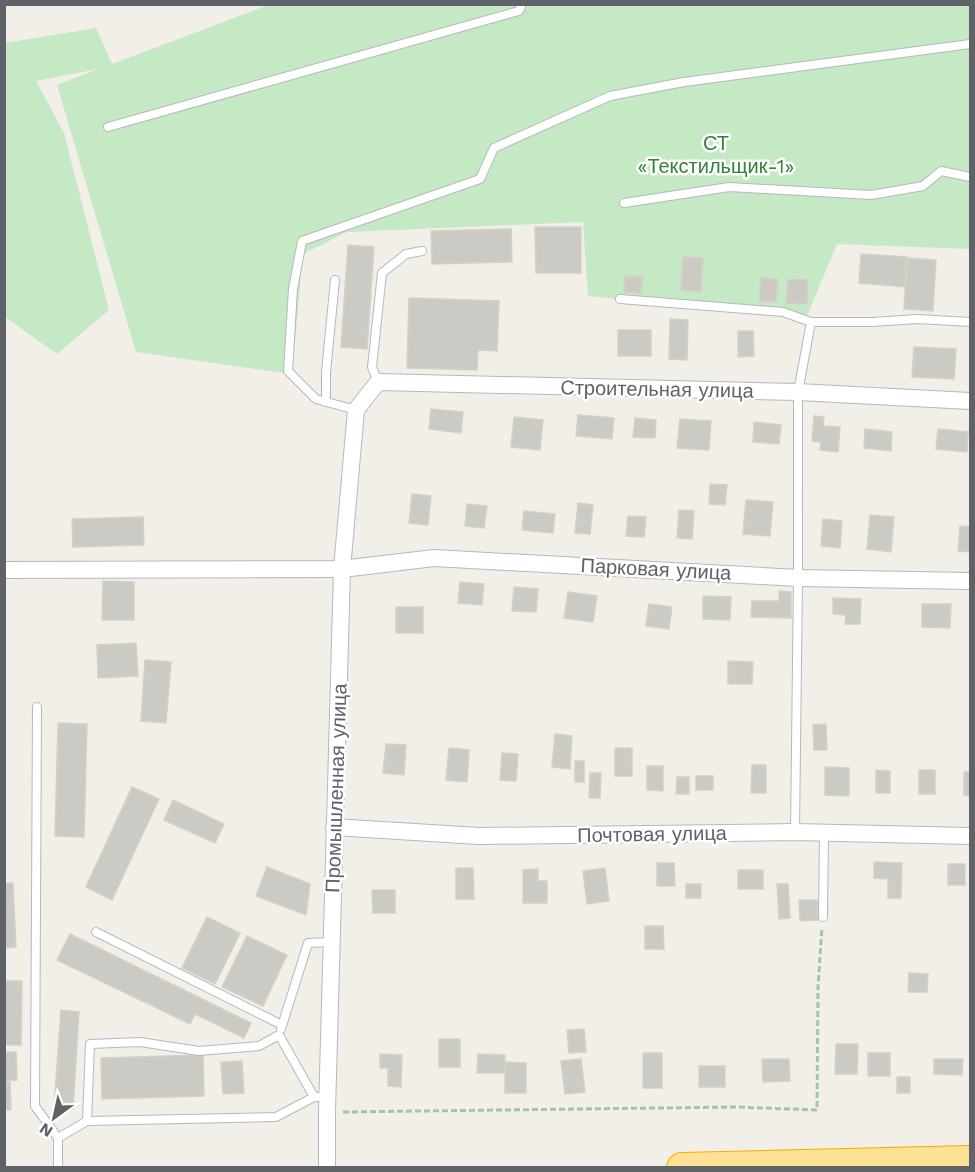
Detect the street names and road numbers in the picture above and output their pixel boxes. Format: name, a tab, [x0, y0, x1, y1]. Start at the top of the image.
street label: Строительная улица	[560, 375, 755, 403]
street label: Парковая улица	[580, 553, 733, 585]
street label: Промышленная улица	[320, 682, 352, 893]
street label: Почтовая улица	[577, 821, 728, 847]

